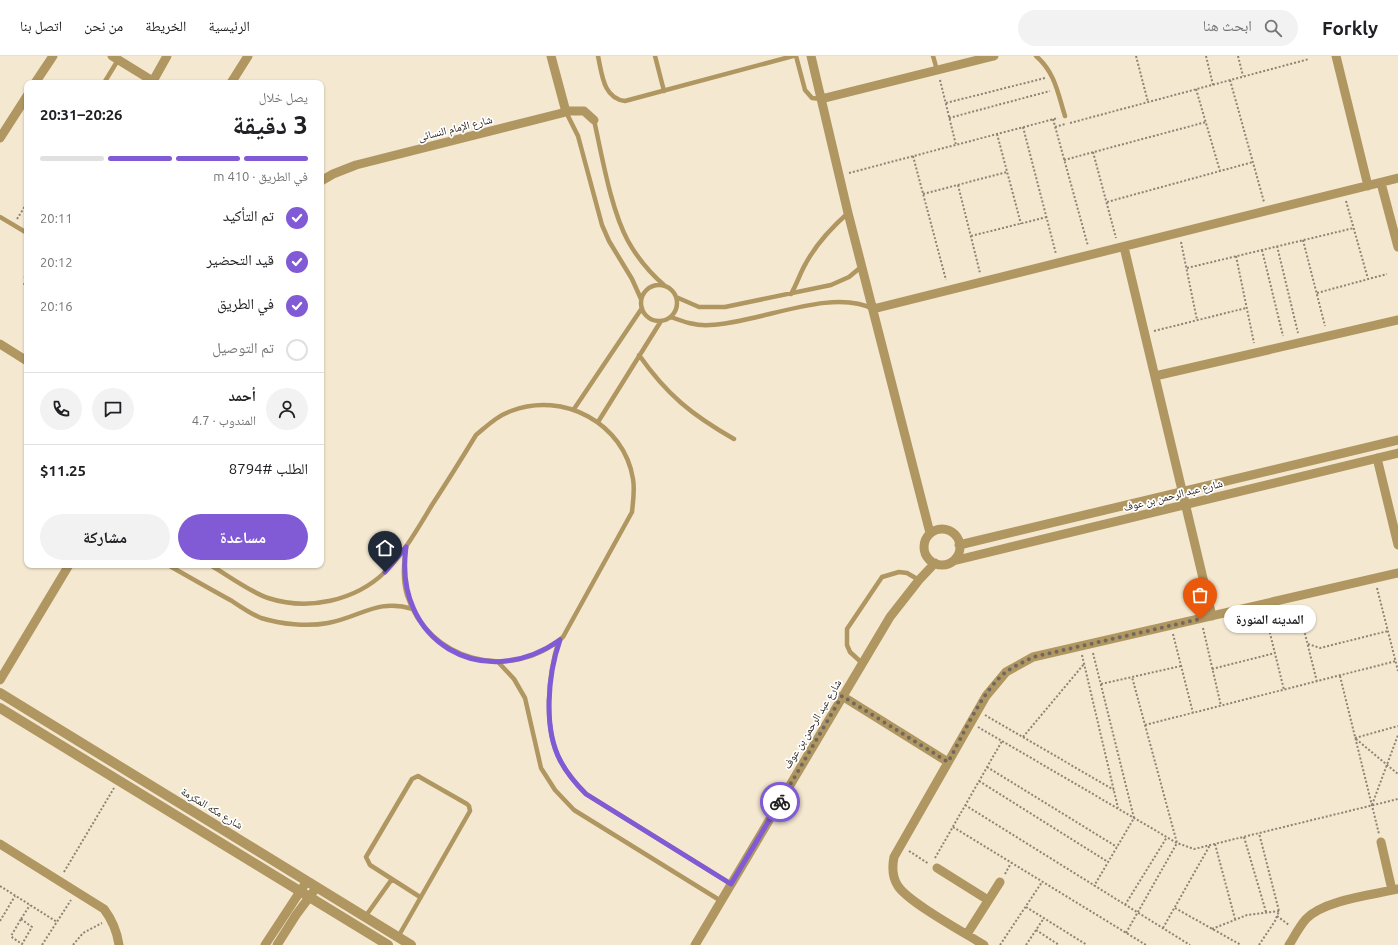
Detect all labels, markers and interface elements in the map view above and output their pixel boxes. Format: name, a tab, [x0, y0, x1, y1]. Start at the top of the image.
search box	[1018, 10, 1298, 46]
text: ابحث هنا	[1203, 17, 1252, 34]
icon: search	[1262, 17, 1284, 39]
text: Forkly	[1322, 17, 1378, 39]
text: اتصل بنا	[20, 18, 62, 34]
text: من نحن	[84, 18, 123, 34]
text: الخريطة	[145, 18, 186, 34]
text: الرئيسية	[208, 18, 250, 34]
text: يصل خلال	[259, 90, 308, 104]
text: 20:26–20:31	[40, 106, 123, 123]
text: 3 دقيقة	[233, 110, 308, 139]
street label: شارع الإمام النسائى	[417, 113, 494, 144]
text: في الطريق · 410 m	[213, 169, 308, 183]
text: تم التأكيد	[223, 207, 274, 224]
icon: check	[286, 207, 308, 229]
text: 20:11	[40, 211, 73, 225]
text: قيد التحضير	[206, 251, 274, 268]
icon: check	[286, 251, 308, 273]
text: 20:12	[40, 255, 73, 269]
text: في الطريق	[217, 295, 274, 312]
icon: check	[286, 295, 308, 317]
text: 20:16	[40, 299, 73, 313]
text: تم التوصيل	[212, 339, 274, 356]
text: أحمد	[229, 387, 256, 404]
button: phone	[40, 388, 82, 430]
button: chat	[92, 388, 134, 430]
button: person	[266, 388, 308, 430]
text: المندوب · 4.7	[192, 413, 256, 427]
text: الطلب #8794	[229, 460, 308, 477]
text: $11.25	[40, 462, 86, 479]
street label: شارع عبد الرحمن بن عوف	[1122, 477, 1224, 514]
button: مشاركة	[40, 514, 170, 560]
button: مساعدة	[178, 514, 308, 560]
pin	[368, 531, 402, 572]
icon: home	[374, 537, 396, 559]
pin	[1183, 578, 1217, 619]
icon: bag	[1189, 584, 1211, 606]
callout: المدينه المنورة	[1224, 605, 1316, 633]
text: المدينه المنورة	[1236, 612, 1304, 626]
street label: شارع عبد الرحمن بن عوف	[781, 677, 844, 771]
courier	[760, 782, 800, 822]
street label: شارع مكه المكرمة	[178, 785, 245, 832]
icon: bike	[769, 791, 791, 813]

